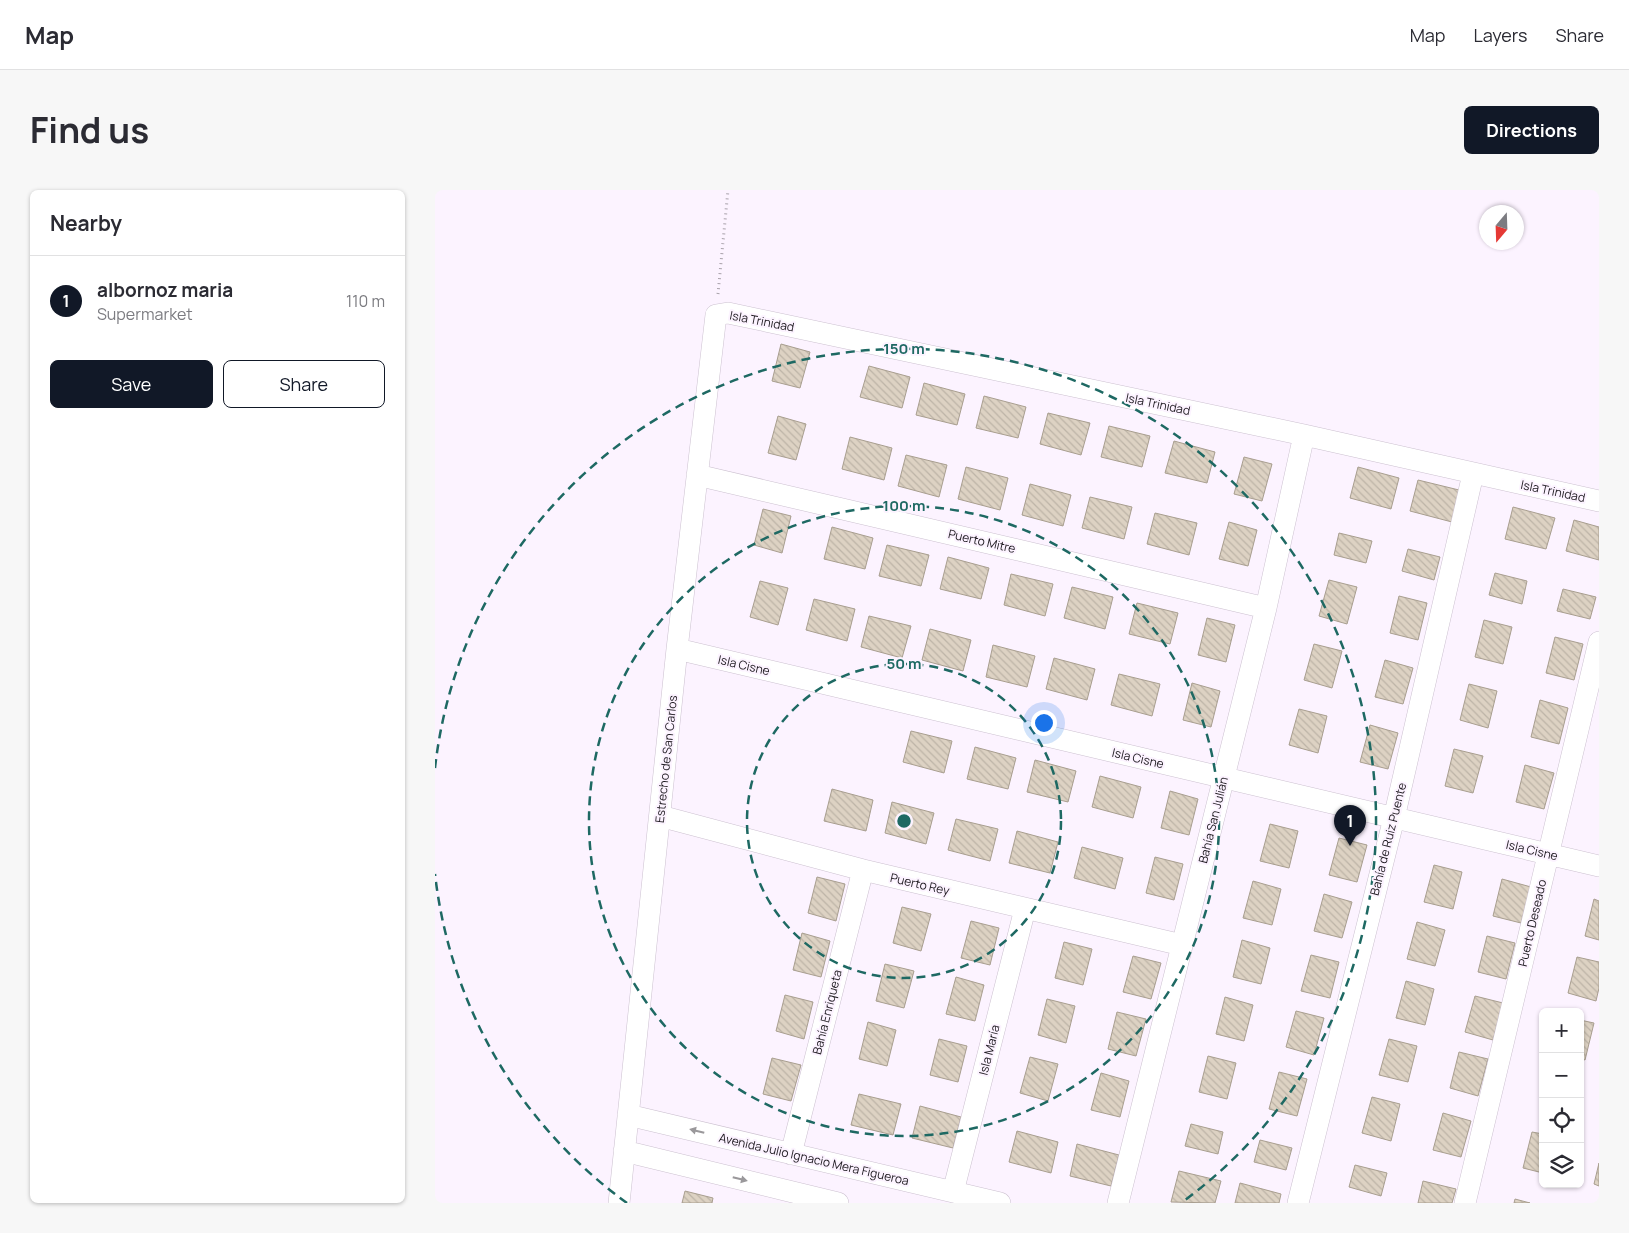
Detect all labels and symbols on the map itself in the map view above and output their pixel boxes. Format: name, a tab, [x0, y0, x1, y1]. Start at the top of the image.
north arrow	[1479, 205, 1524, 250]
street label: Isla Trinidad	[728, 306, 796, 336]
text: 150 m	[883, 338, 925, 359]
street label: Isla Trinidad	[1124, 389, 1192, 419]
street label: Isla Trinidad	[1519, 476, 1587, 506]
text: 100 m	[883, 495, 925, 516]
street label: Puerto Mitre	[947, 525, 1017, 557]
street label: Isla Cisne	[716, 651, 772, 679]
text: 50 m	[886, 653, 922, 674]
street label: Estrecho de San Carlos	[651, 694, 681, 824]
your location	[1031, 710, 1057, 736]
street label: Isla Cisne	[1110, 744, 1166, 772]
street label: Bahía San Julián	[1194, 775, 1232, 865]
street label: Bahía de Ruiz Puente	[1366, 781, 1410, 897]
pin: 1	[1334, 805, 1366, 846]
centre of rings	[895, 812, 913, 830]
street label: Isla Cisne	[1504, 836, 1560, 864]
street label: Puerto Rey	[889, 869, 952, 899]
street label: Puerto Deseado	[1514, 878, 1550, 968]
street label: Bahía Enriqueta	[808, 968, 846, 1056]
street label: Isla María	[975, 1023, 1003, 1077]
one-way arrow	[690, 1127, 705, 1135]
street label: Avenida Julio Ignacio Mera Figueroa	[717, 1129, 911, 1189]
one-way arrow	[732, 1175, 747, 1183]

